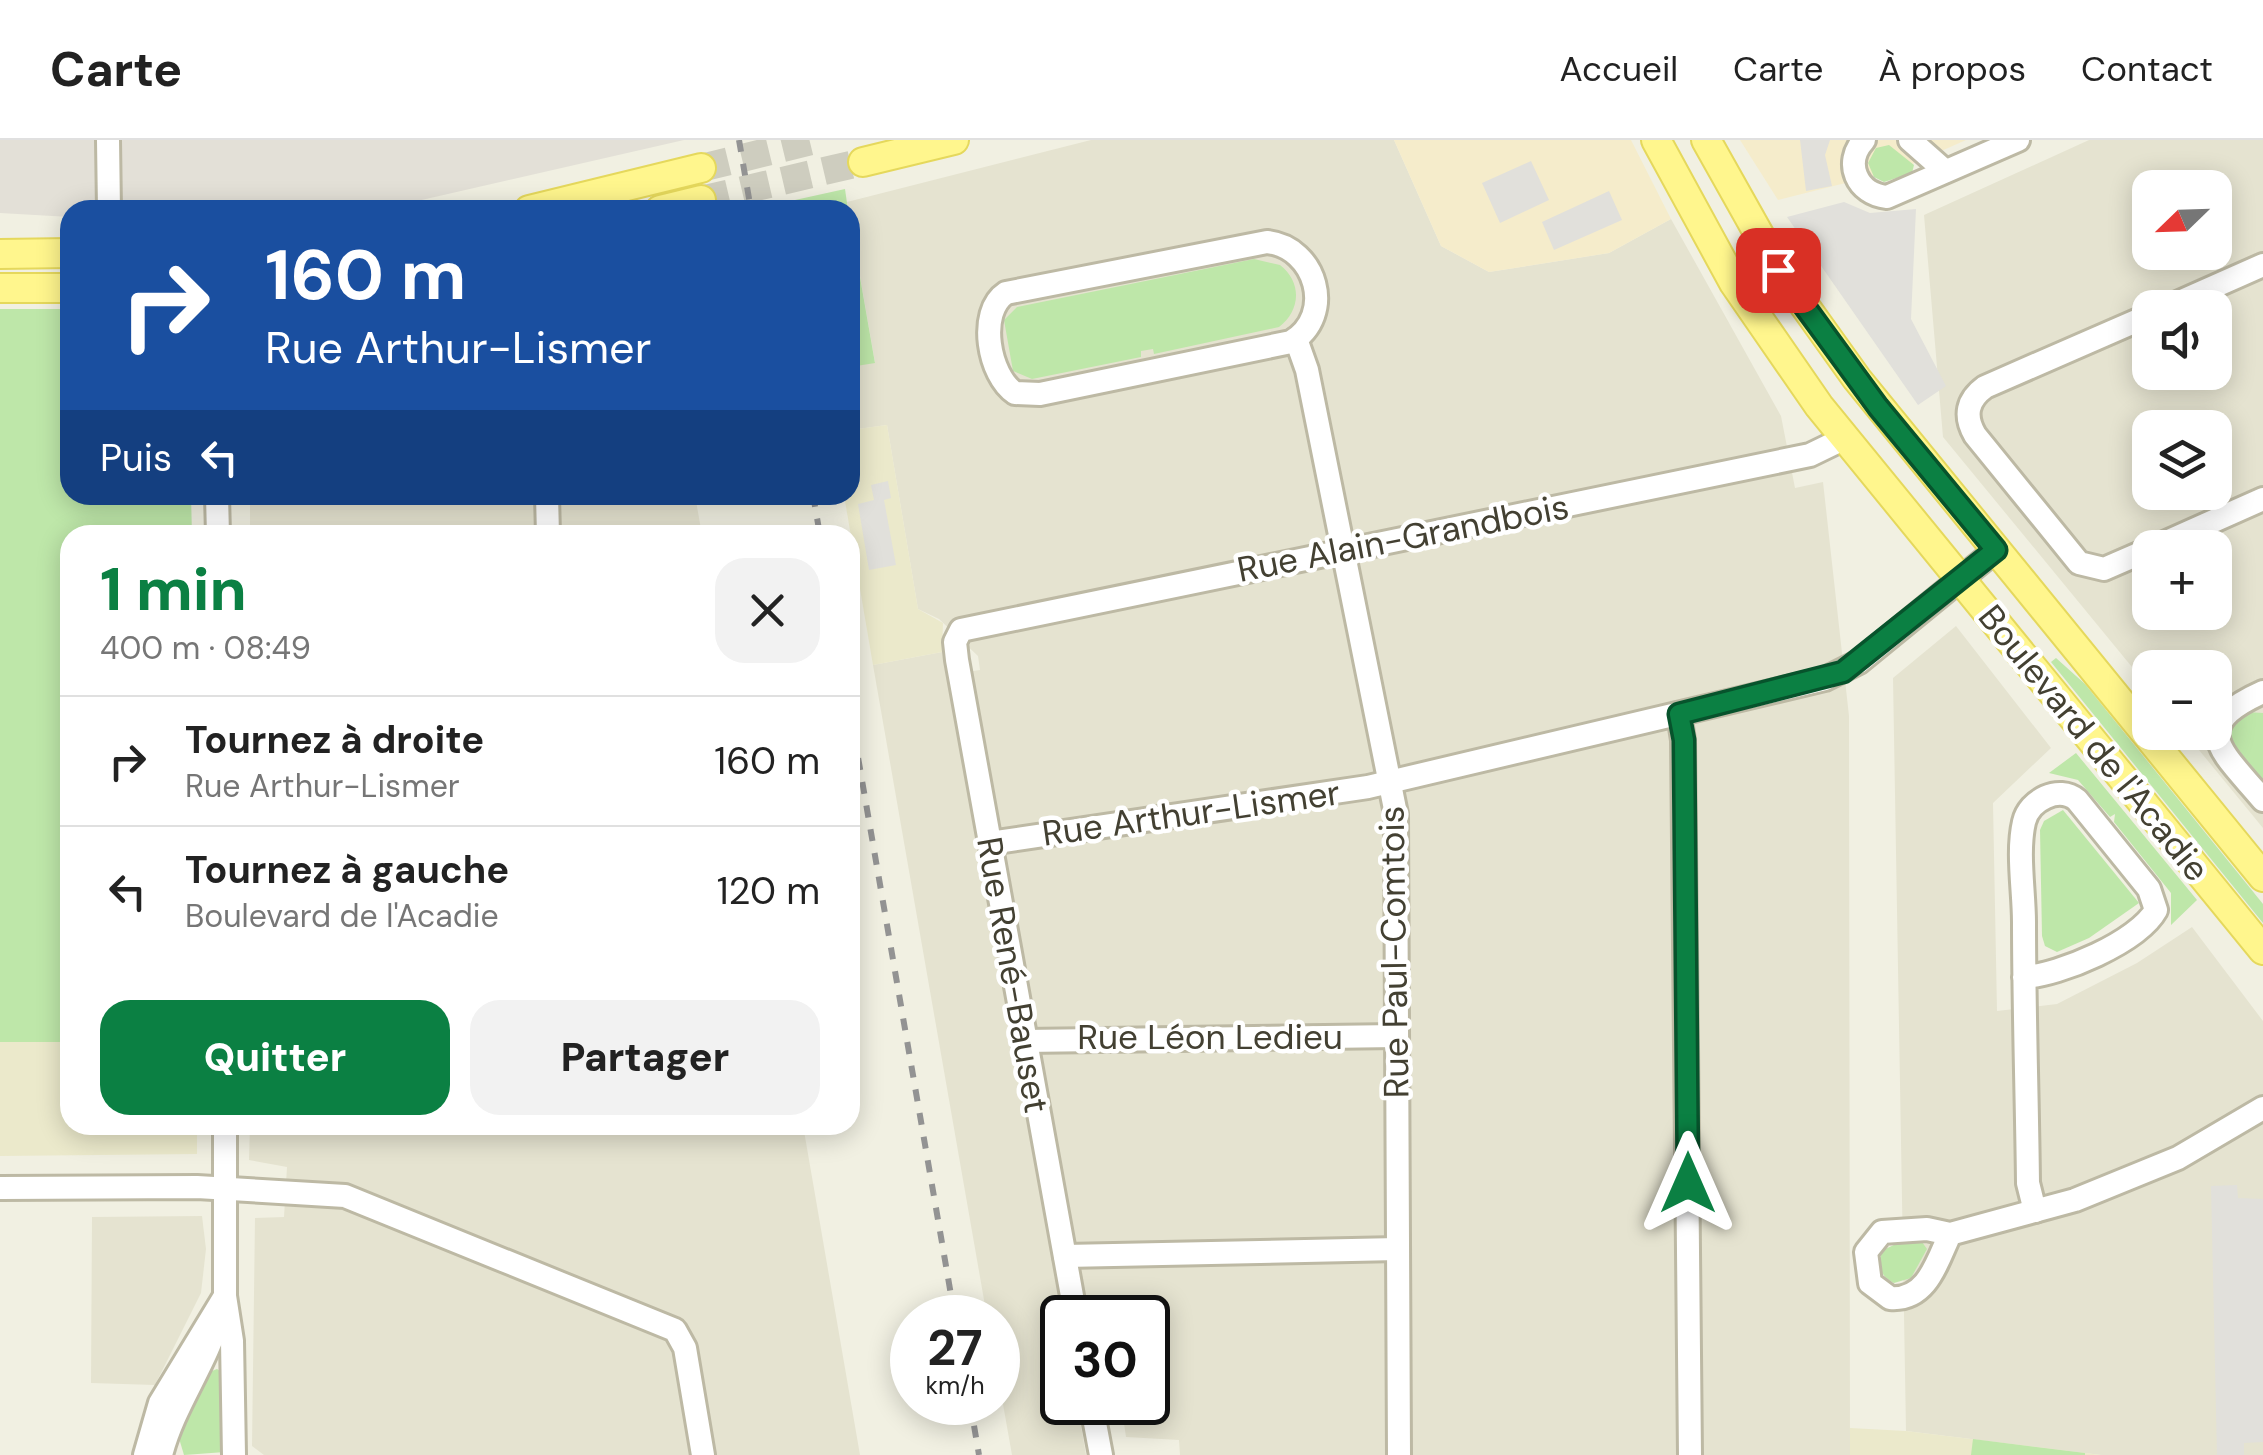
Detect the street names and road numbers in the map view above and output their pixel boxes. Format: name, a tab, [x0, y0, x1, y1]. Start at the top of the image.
street label: Rue Alain-Grandbois	[1233, 483, 1573, 593]
street label: Boulevard de l'Acadie	[1968, 595, 2220, 891]
street label: Rue Arthur-Lismer	[1039, 769, 1343, 857]
street label: Rue Paul-Comtois	[1368, 805, 1420, 1099]
street label: Rue René-Bauset	[966, 833, 1060, 1117]
street label: Rue Léon Ledieu	[1077, 1014, 1343, 1060]

